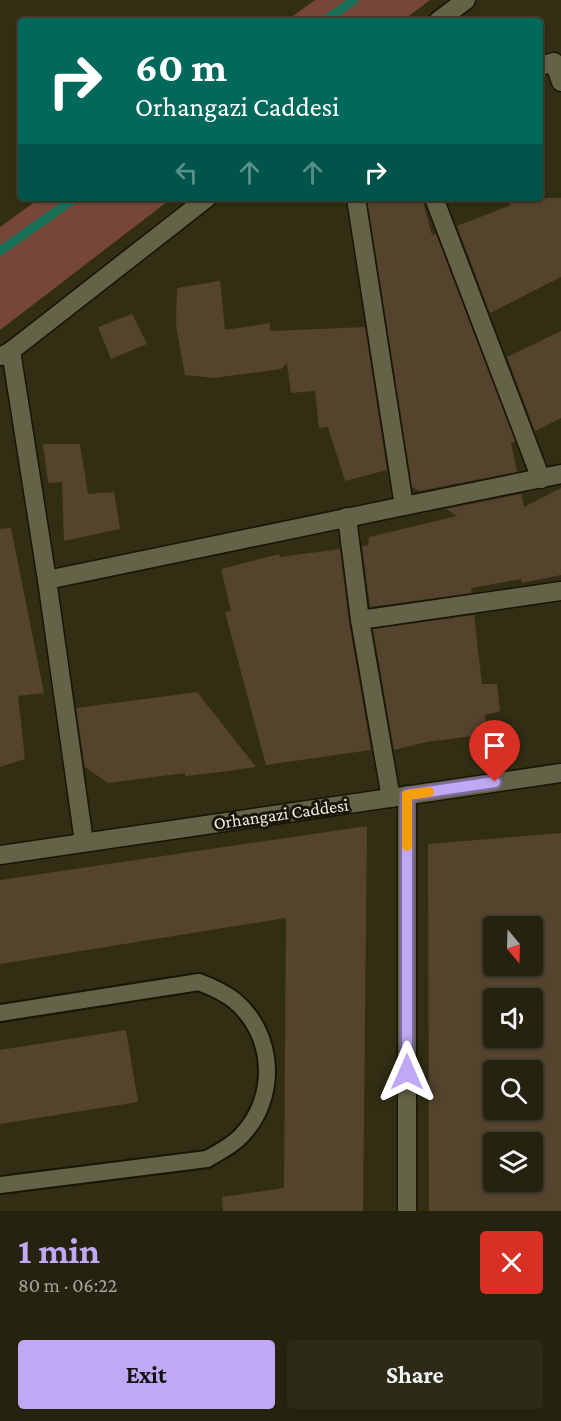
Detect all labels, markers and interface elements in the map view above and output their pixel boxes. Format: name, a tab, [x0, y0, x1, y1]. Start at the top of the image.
icon: right	[36, 42, 114, 120]
text: 60 m	[135, 43, 227, 90]
text: Orhangazi Caddesi	[135, 92, 339, 122]
icon: left	[170, 156, 203, 189]
icon: ahead	[233, 156, 266, 189]
icon: ahead	[296, 156, 329, 189]
icon: right	[359, 156, 392, 189]
pin	[469, 720, 520, 782]
icon: arrive	[478, 729, 511, 762]
street label: Orhangazi Caddesi	[212, 795, 350, 833]
north arrow	[483, 916, 543, 976]
map controls	[483, 916, 543, 1192]
button: sound	[483, 988, 543, 1048]
position arrow	[375, 1040, 439, 1104]
button: search	[483, 1060, 543, 1120]
button: layers	[483, 1132, 543, 1192]
text: 1 min	[18, 1231, 100, 1271]
button: close	[480, 1231, 543, 1294]
text: 80 m · 06:22	[18, 1274, 117, 1296]
button: Exit	[18, 1340, 275, 1409]
button: Share	[287, 1340, 543, 1409]

